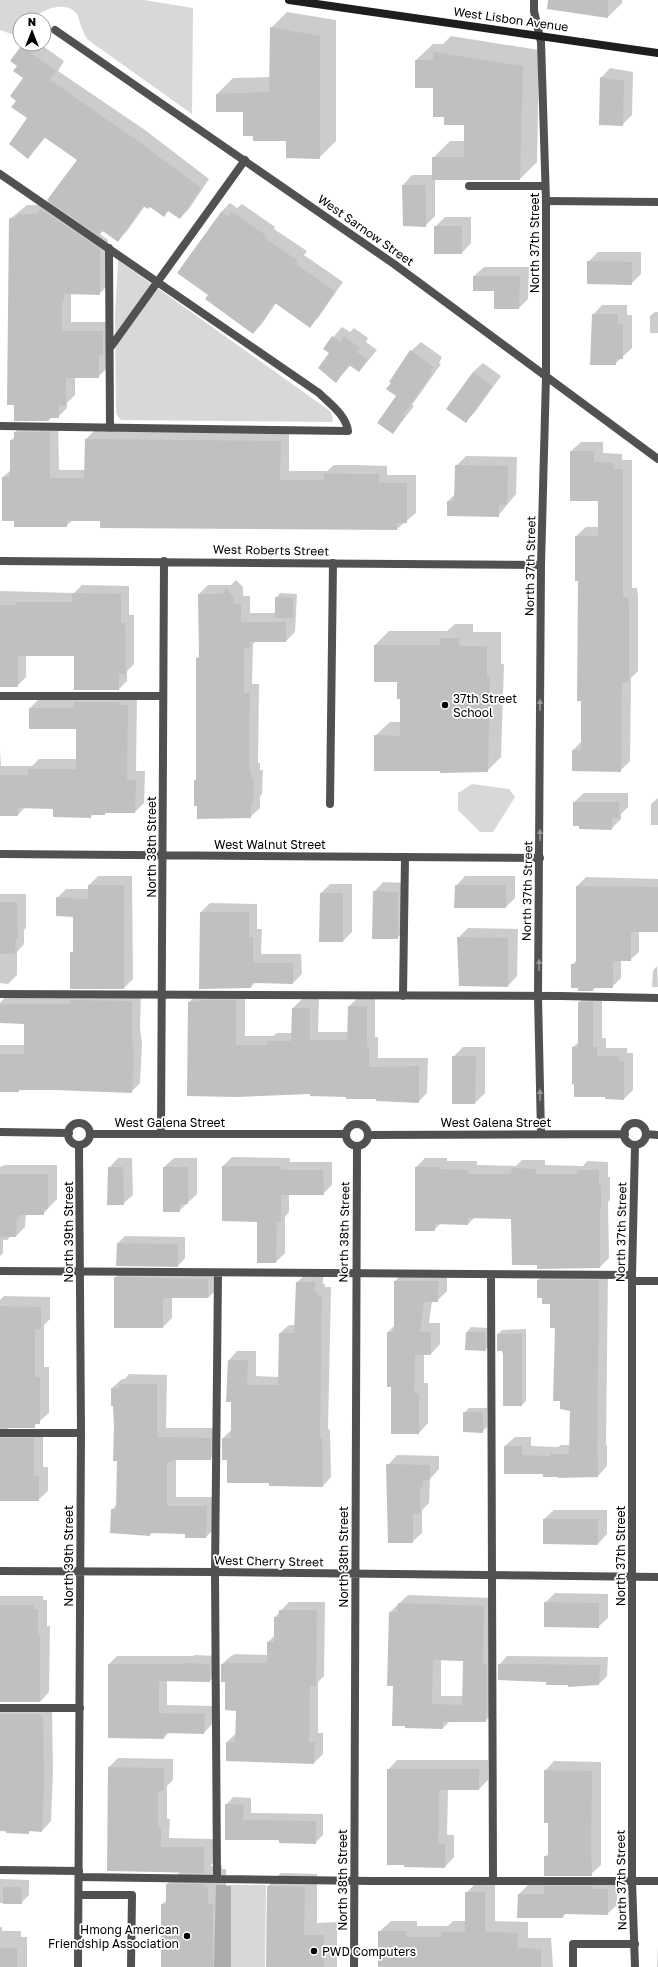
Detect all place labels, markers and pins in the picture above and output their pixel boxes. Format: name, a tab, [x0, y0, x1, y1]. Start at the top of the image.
place label: 37th Street School	[453, 691, 517, 720]
marker: 37th Street School	[440, 700, 450, 710]
place label: Hmong American Friendship Association	[48, 1922, 179, 1951]
marker: Hmong American Friendship Association	[182, 1931, 192, 1941]
place label: PWD Computers	[322, 1944, 416, 1959]
marker: PWD Computers	[309, 1946, 319, 1956]

